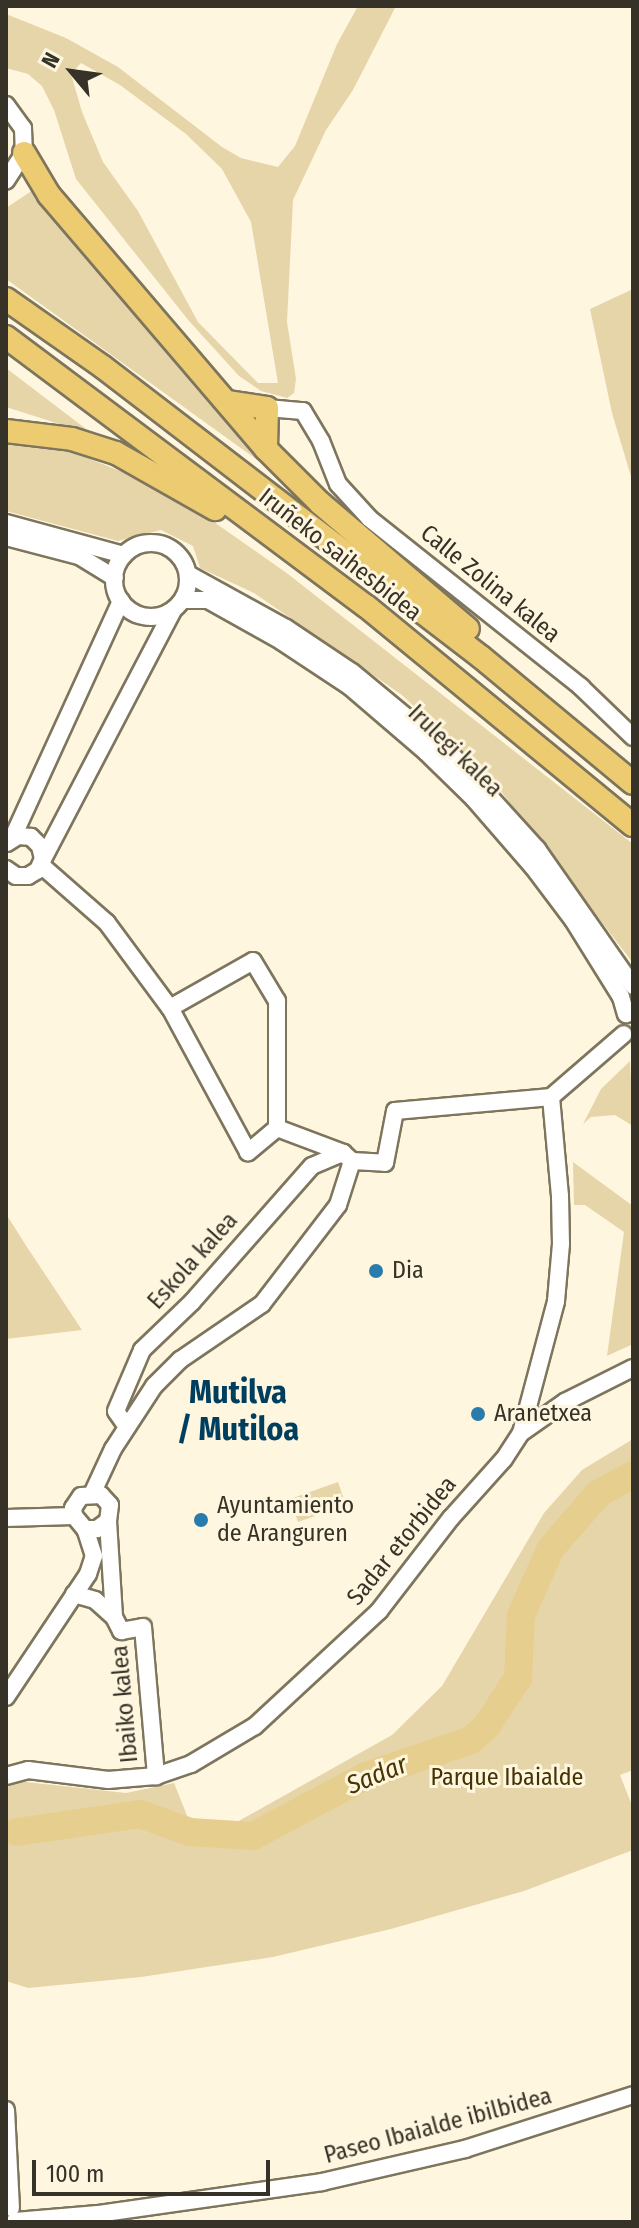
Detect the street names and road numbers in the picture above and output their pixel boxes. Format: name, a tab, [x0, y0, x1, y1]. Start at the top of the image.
street label: Iruñeko saihesbidea	[253, 482, 427, 628]
street label: Calle Zolina kalea	[414, 519, 566, 649]
street label: Irulegi kalea	[402, 699, 508, 803]
street label: Eskola kalea	[142, 1207, 244, 1315]
street label: Sadar etorbidea	[341, 1471, 463, 1611]
street label: Ibaiko kalea	[106, 1644, 144, 1764]
street label: Paseo Ibaialde ibilbidea	[321, 2082, 555, 2170]

